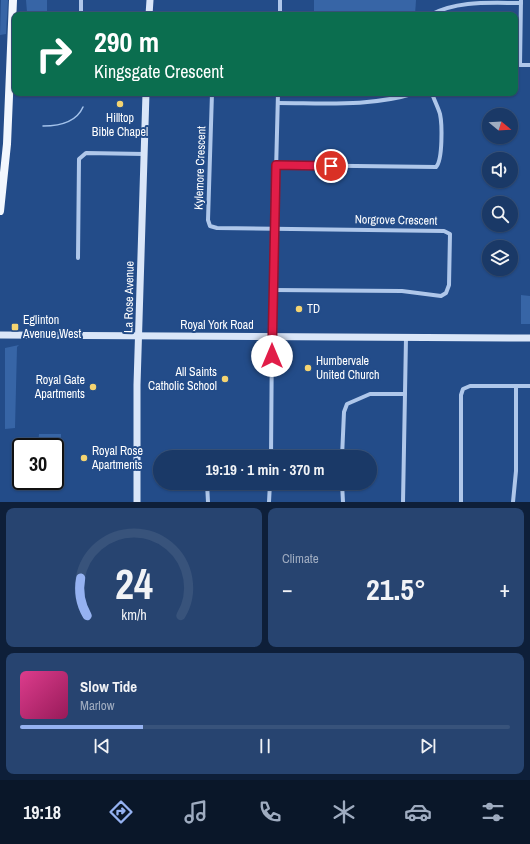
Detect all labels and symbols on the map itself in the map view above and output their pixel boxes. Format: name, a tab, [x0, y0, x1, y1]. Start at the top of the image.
marker: Hilltop Bible Chapel	[115, 99, 125, 109]
north arrow	[482, 108, 518, 144]
place label: Hilltop Bible Chapel	[92, 110, 148, 140]
street label: Kylemore Crescent	[191, 126, 209, 210]
pin	[314, 149, 348, 183]
street label: Norgrove Crescent	[355, 211, 438, 229]
street label: La Rose Avenue	[120, 261, 138, 333]
place label: TD	[307, 301, 320, 317]
marker: TD	[294, 304, 304, 314]
place label: Eglinton Avenue West	[22, 312, 81, 342]
street label: Royal York Road	[180, 317, 254, 333]
marker: Eglinton Avenue West	[10, 322, 20, 332]
position arrow	[251, 335, 293, 377]
place label: Humbervale United Church	[316, 353, 379, 383]
marker: Humbervale United Church	[303, 363, 313, 373]
place label: All Saints Catholic School	[148, 364, 217, 394]
place label: Royal Gate Apartments	[34, 372, 85, 402]
marker: All Saints Catholic School	[220, 374, 230, 384]
marker: Royal Gate Apartments	[88, 382, 98, 392]
speed limit sign: 30	[12, 438, 64, 490]
place label: Royal Rose Apartments	[91, 443, 143, 473]
marker: Royal Rose Apartments	[79, 453, 89, 463]

